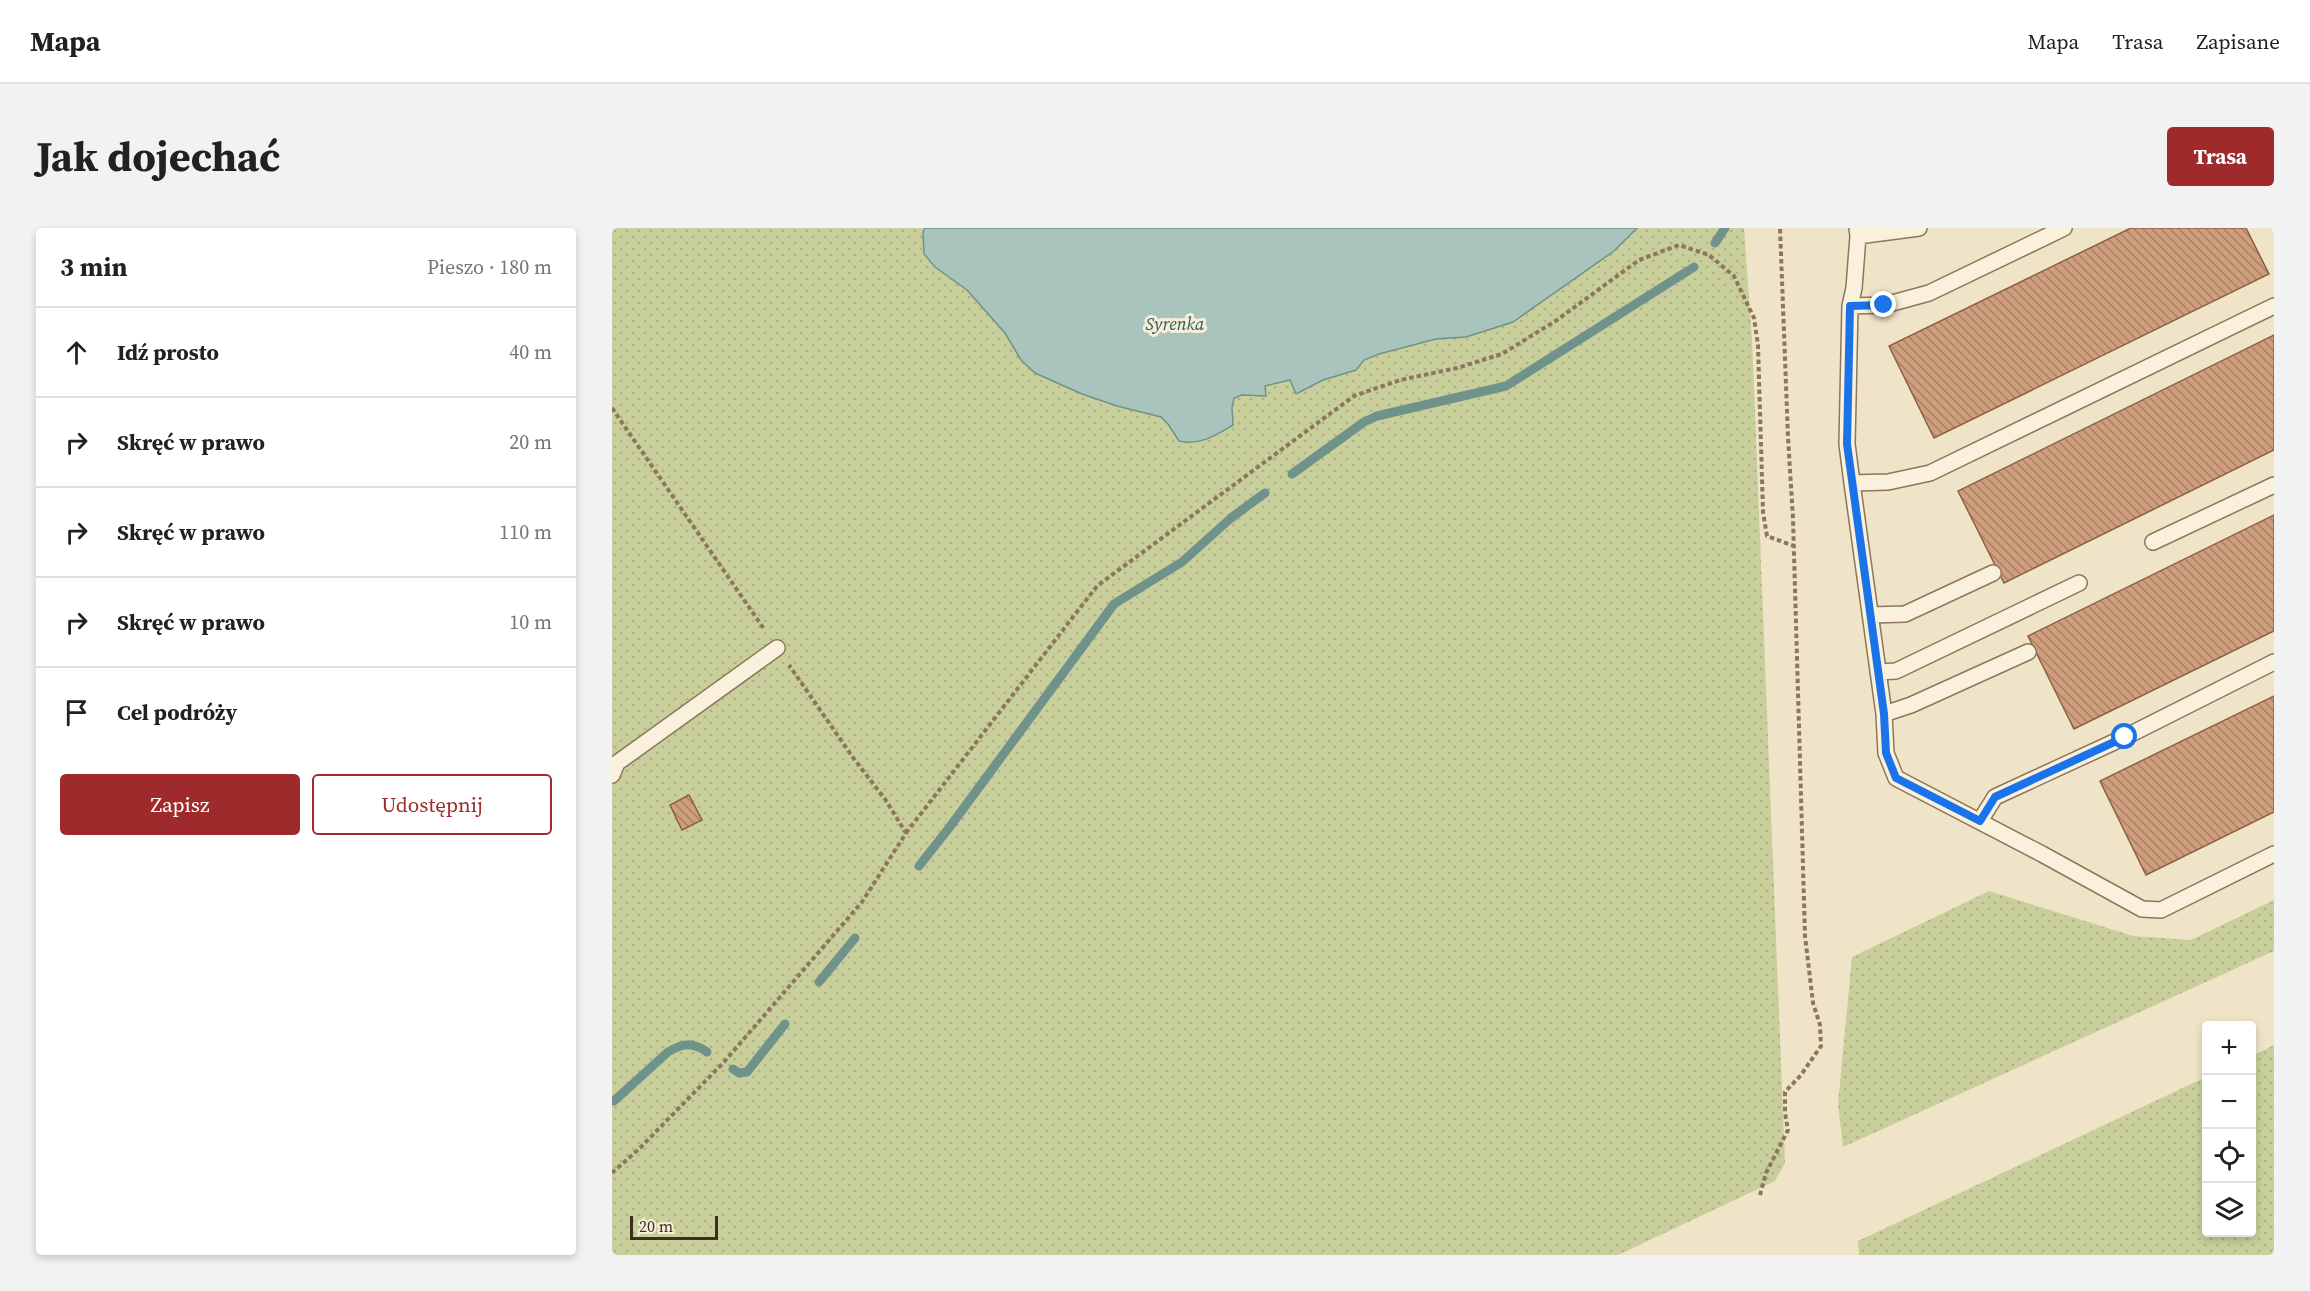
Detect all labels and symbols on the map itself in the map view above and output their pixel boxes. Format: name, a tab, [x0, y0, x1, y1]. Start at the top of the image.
route end	[1870, 291, 1896, 317]
water label: Syrenka	[1145, 311, 1205, 336]
route start	[2111, 723, 2137, 749]
scale bar	[630, 1213, 718, 1240]

